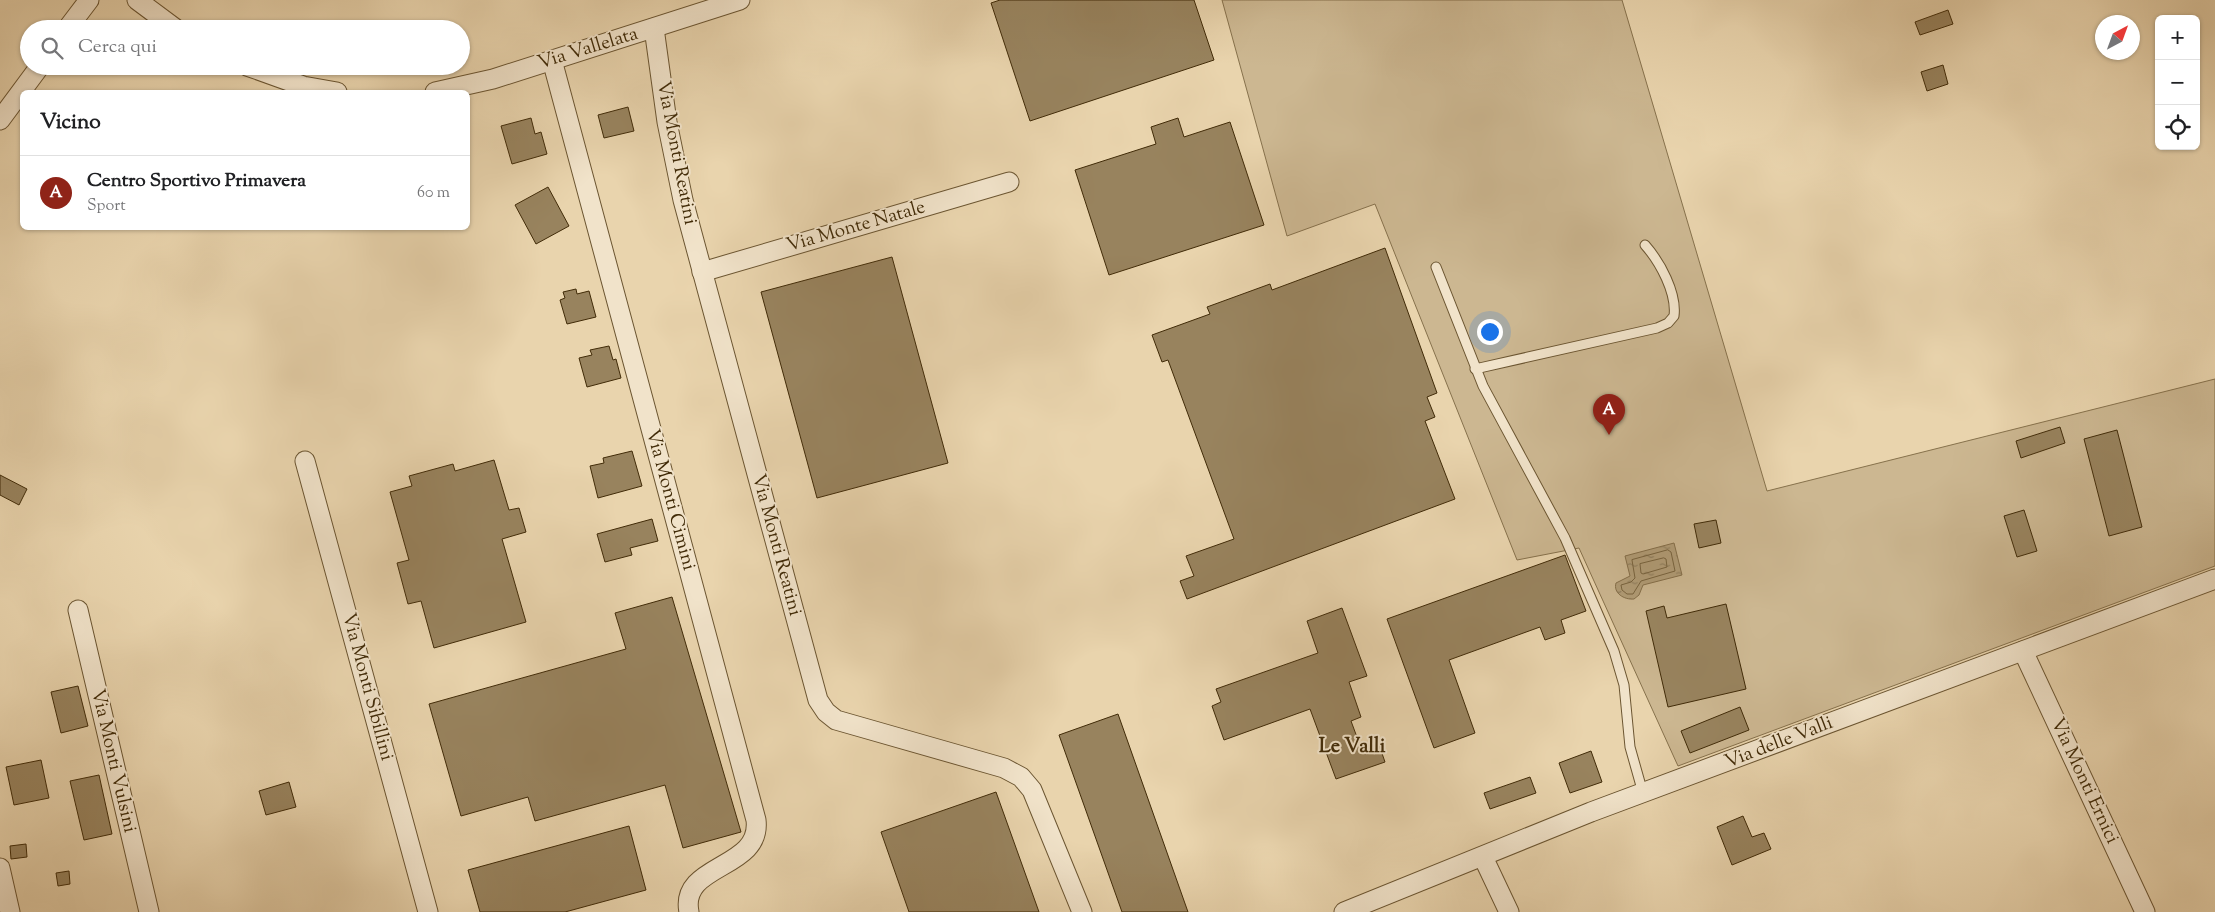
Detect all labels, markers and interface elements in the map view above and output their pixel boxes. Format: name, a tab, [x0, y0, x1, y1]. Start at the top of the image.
north arrow	[2095, 15, 2140, 60]
map controls	[2155, 15, 2200, 150]
button: +	[2155, 15, 2200, 60]
search box	[20, 20, 470, 75]
street label: Via Vallelata	[534, 21, 642, 77]
icon: search	[38, 34, 66, 62]
text: Cerca qui	[78, 34, 157, 61]
button: −	[2155, 60, 2200, 105]
street label: Via Monti Reatini	[649, 79, 703, 227]
button: locate	[2155, 105, 2200, 150]
text: Vicino	[40, 108, 101, 138]
text: Centro Sportivo Primavera	[87, 168, 306, 195]
text: A	[50, 182, 63, 205]
text: 60 m	[417, 182, 450, 205]
street label: Via Monte Natale	[783, 194, 929, 260]
text: Sport	[87, 195, 126, 218]
your location	[1477, 319, 1503, 345]
pin: A	[1593, 394, 1625, 435]
street label: Via Monti Cimini	[638, 426, 702, 574]
street label: Via Monti Reatini	[744, 471, 808, 619]
street label: Via Monti Sibillini	[334, 610, 400, 764]
street label: Via Monti Vulsini	[83, 686, 143, 836]
street label: Via delle Valli	[1721, 710, 1837, 776]
street label: Via Monti Ernici	[2043, 714, 2125, 848]
district label: Le Valli	[1319, 733, 1386, 762]

